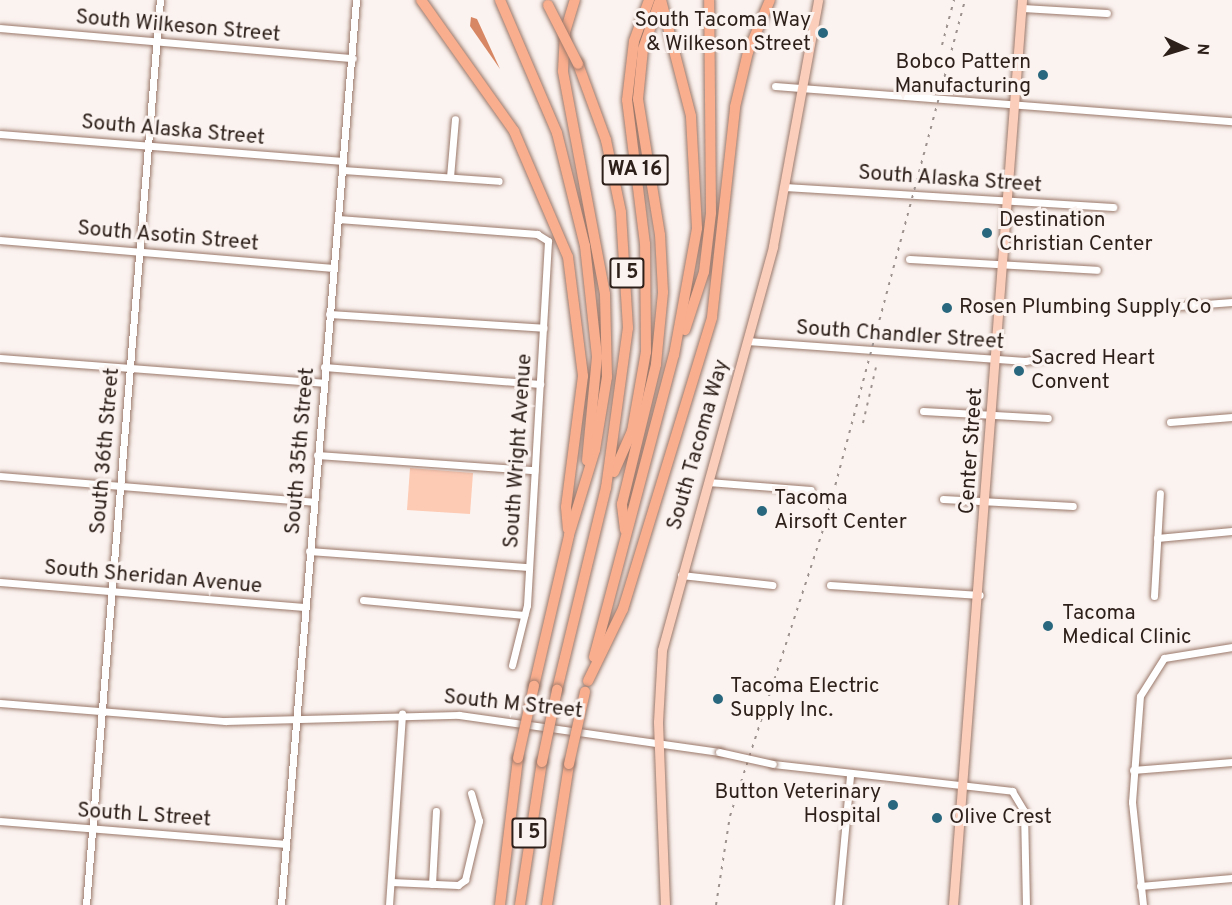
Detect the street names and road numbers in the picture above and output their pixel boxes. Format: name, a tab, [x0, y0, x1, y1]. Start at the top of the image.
street label: South Wilkeson Street	[74, 5, 282, 49]
street label: South Alaska Street	[80, 110, 266, 152]
road number: WA 16	[600, 153, 670, 187]
street label: South Alaska Street	[857, 161, 1043, 199]
street label: South Asotin Street	[76, 216, 260, 258]
road number: I 5	[609, 256, 645, 290]
street label: South Chandler Street	[795, 316, 1005, 356]
street label: South Wright Avenue	[500, 352, 538, 550]
street label: South Tacoma Way	[662, 356, 736, 534]
street label: South 35th Street	[281, 366, 321, 536]
street label: South 36th Street	[86, 367, 126, 535]
street label: Center Street	[955, 387, 989, 515]
street label: South Sheridan Avenue	[42, 556, 264, 600]
street label: South M Street	[442, 685, 584, 725]
street label: South L Street	[76, 799, 212, 833]
road number: I 5	[511, 816, 547, 850]

